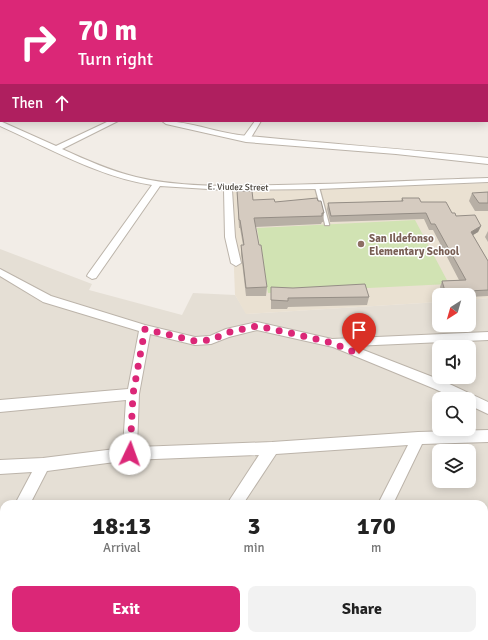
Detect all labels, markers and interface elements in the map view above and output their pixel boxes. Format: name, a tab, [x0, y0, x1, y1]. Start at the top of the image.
text: 70 m	[78, 14, 137, 48]
icon: right	[12, 16, 64, 68]
text: Turn right	[78, 48, 153, 70]
icon: ahead	[51, 92, 73, 114]
text: Then	[12, 94, 43, 112]
street label: E. Viudez Street	[208, 181, 268, 194]
place label: San Ildefonso Elementary School	[369, 232, 460, 258]
marker: San Ildefonso Elementary School	[356, 239, 366, 249]
north arrow	[432, 288, 476, 332]
map controls	[432, 288, 476, 488]
pin	[342, 313, 376, 354]
icon: arrive	[348, 319, 370, 341]
button: sound	[432, 340, 476, 384]
button: search	[432, 392, 476, 436]
position arrow	[109, 433, 151, 475]
button: layers	[432, 444, 476, 488]
text: 18:13	[92, 511, 151, 541]
text: 3	[248, 511, 260, 541]
text: 170	[357, 511, 396, 541]
text: Arrival	[103, 540, 140, 556]
text: min	[244, 540, 265, 556]
text: m	[371, 540, 381, 556]
button: Exit	[12, 586, 240, 632]
button: Share	[248, 586, 476, 632]

